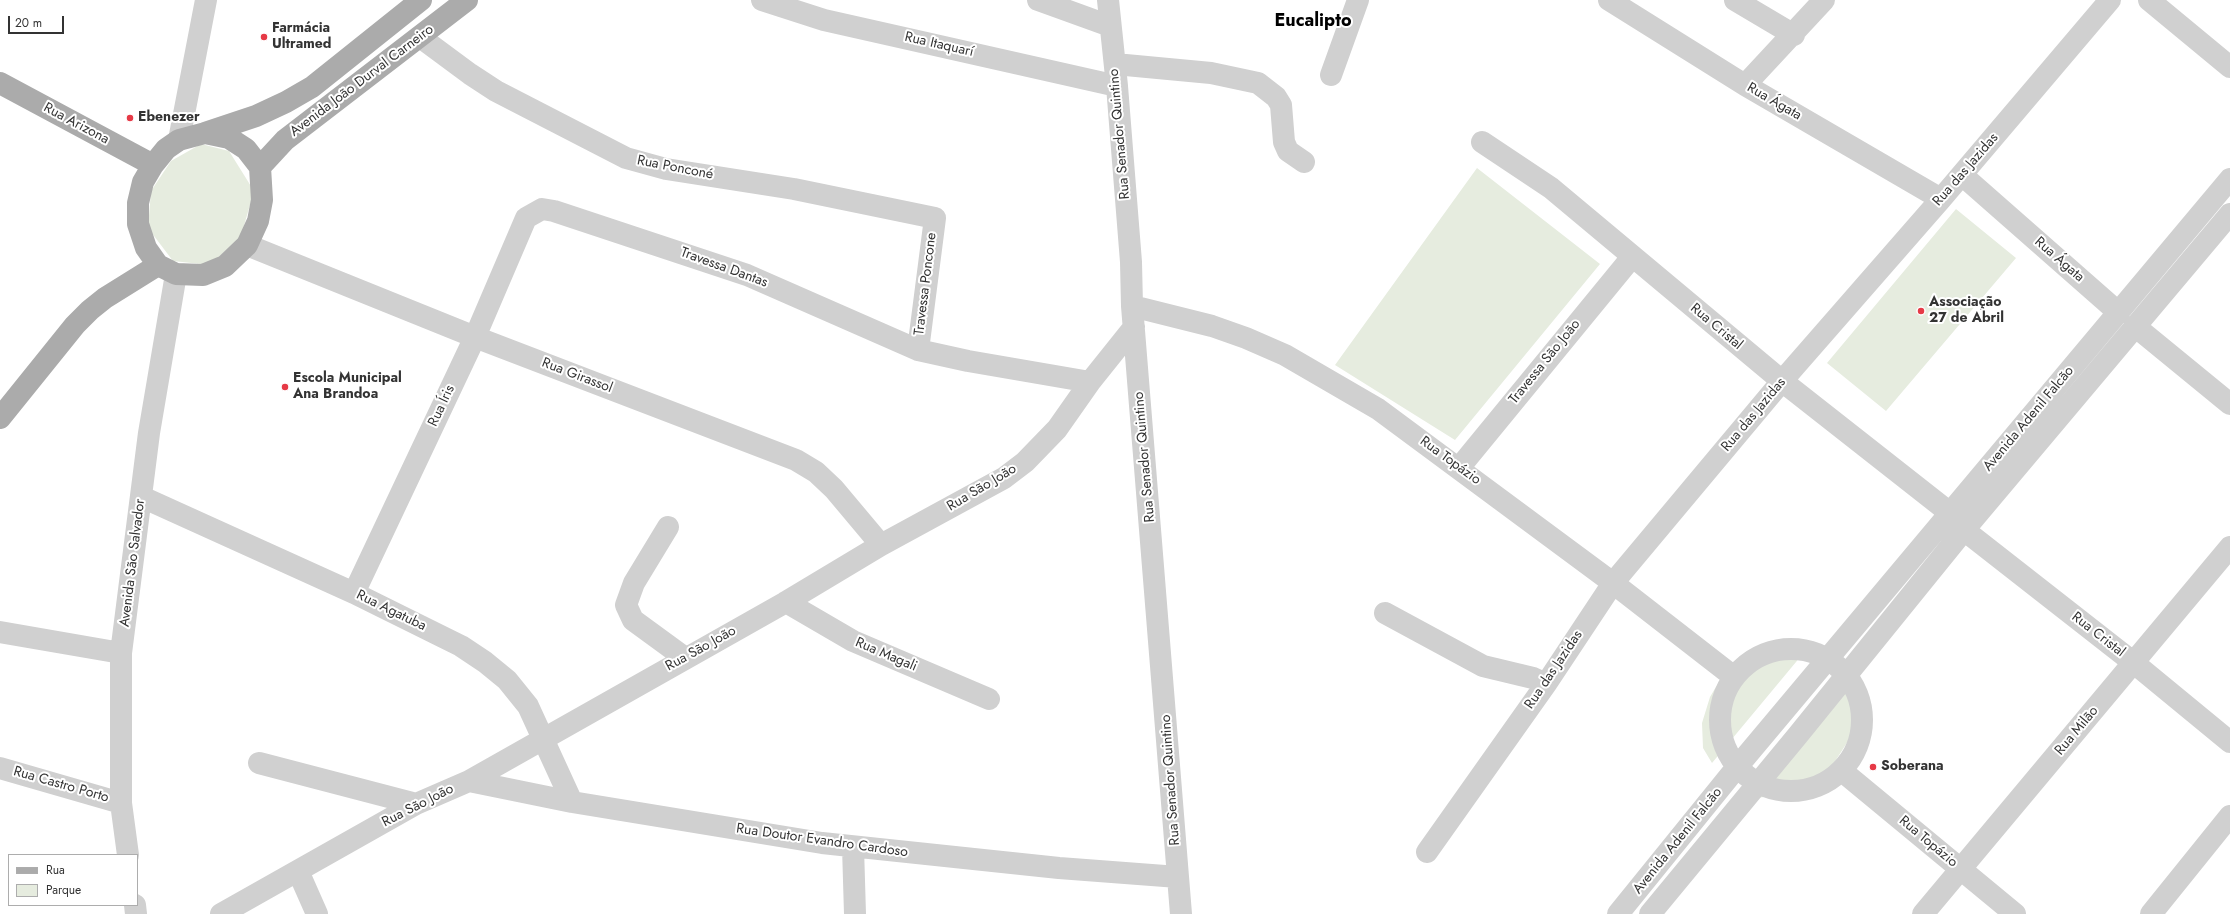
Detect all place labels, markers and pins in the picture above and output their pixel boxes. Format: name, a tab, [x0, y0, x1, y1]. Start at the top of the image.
place label: Farmácia Ultramed	[272, 21, 331, 54]
marker: Farmácia Ultramed	[259, 32, 269, 42]
place label: Ebenezer	[138, 110, 200, 126]
marker: Ebenezer	[125, 113, 135, 123]
place label: Associação 27 de Abril	[1929, 295, 2004, 328]
marker: Associação 27 de Abril	[1916, 306, 1926, 316]
place label: Escola Municipal Ana Brandoa	[293, 371, 402, 404]
marker: Escola Municipal Ana Brandoa	[280, 382, 290, 392]
place label: Soberana	[1881, 759, 1944, 775]
marker: Soberana	[1868, 762, 1878, 772]

